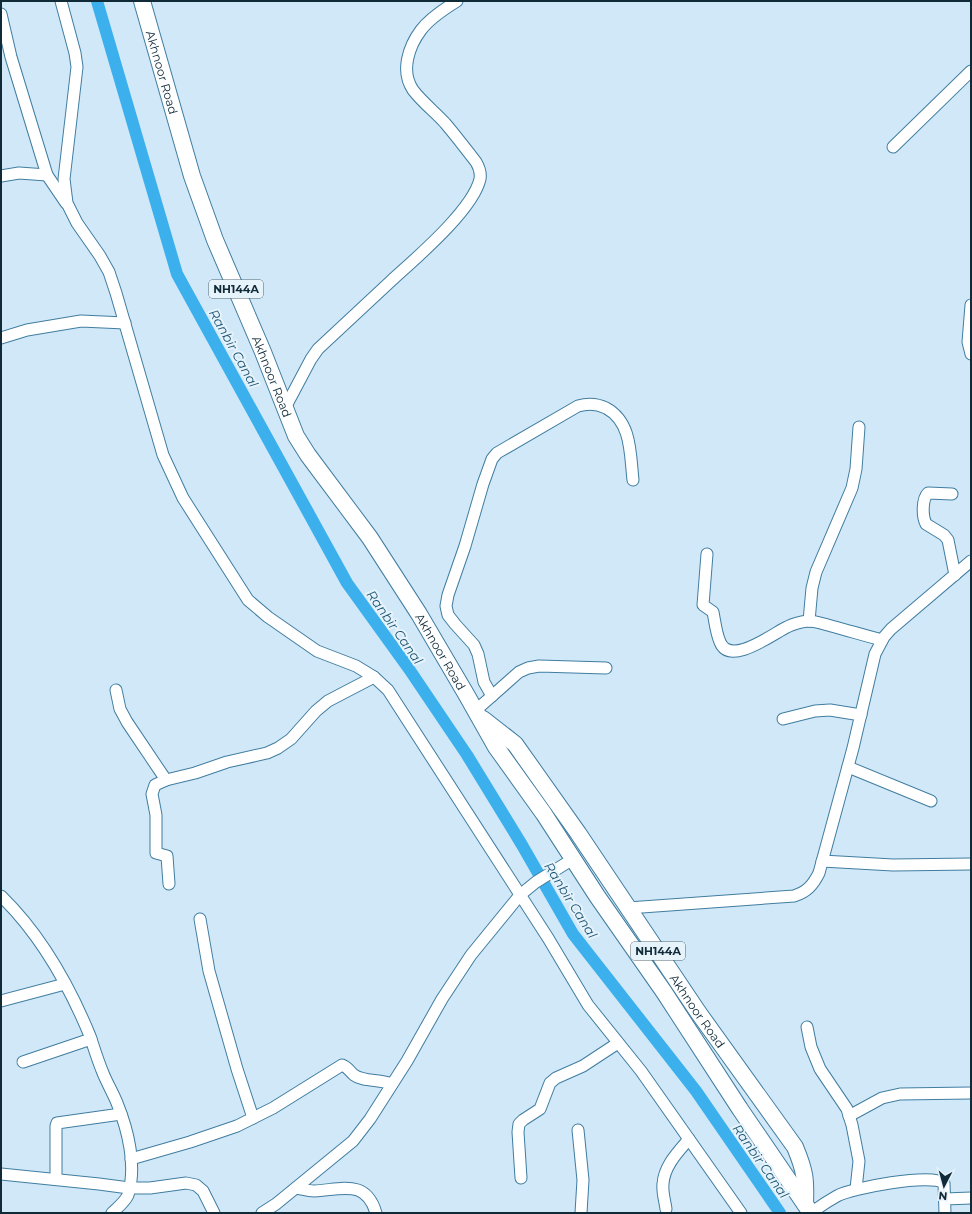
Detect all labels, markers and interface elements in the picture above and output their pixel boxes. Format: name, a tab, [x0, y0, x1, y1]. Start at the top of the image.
street label: Akhnoor Road	[143, 29, 181, 116]
road number: NH144A	[209, 280, 263, 298]
water label: Ranbir Canal	[206, 306, 262, 390]
street label: Akhnoor Road	[249, 333, 295, 419]
water label: Ranbir Canal	[364, 587, 427, 668]
street label: Akhnoor Road	[413, 610, 469, 692]
water label: Ranbir Canal	[541, 859, 601, 942]
road number: NH144A	[631, 942, 685, 960]
street label: Akhnoor Road	[667, 971, 729, 1051]
water label: Ranbir Canal	[730, 1121, 793, 1202]
north arrow	[924, 1166, 964, 1206]
text: N	[938, 1189, 948, 1203]

